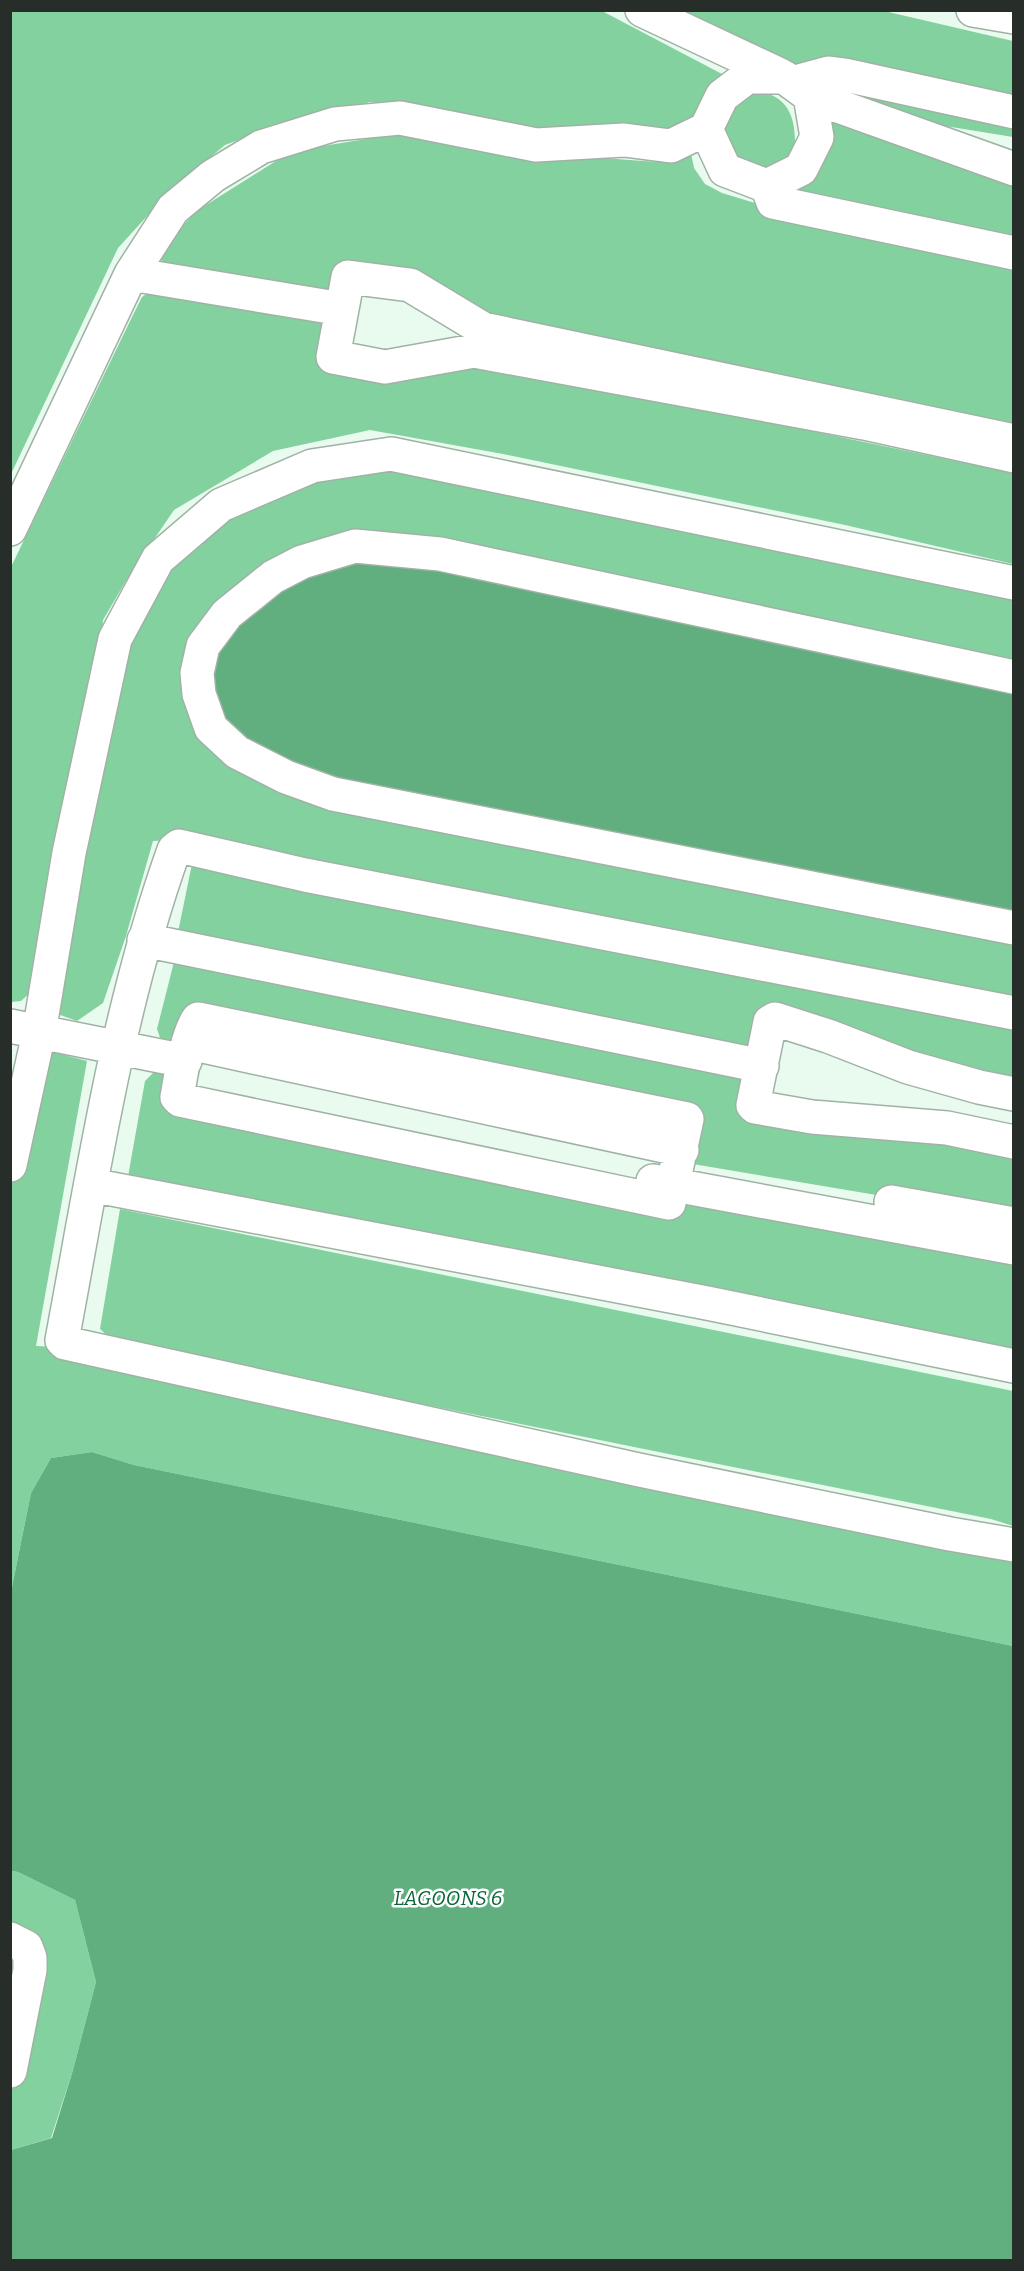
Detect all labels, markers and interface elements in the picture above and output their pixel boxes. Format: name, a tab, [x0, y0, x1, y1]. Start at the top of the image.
water label: LAGOONS 6	[394, 1886, 503, 1910]

